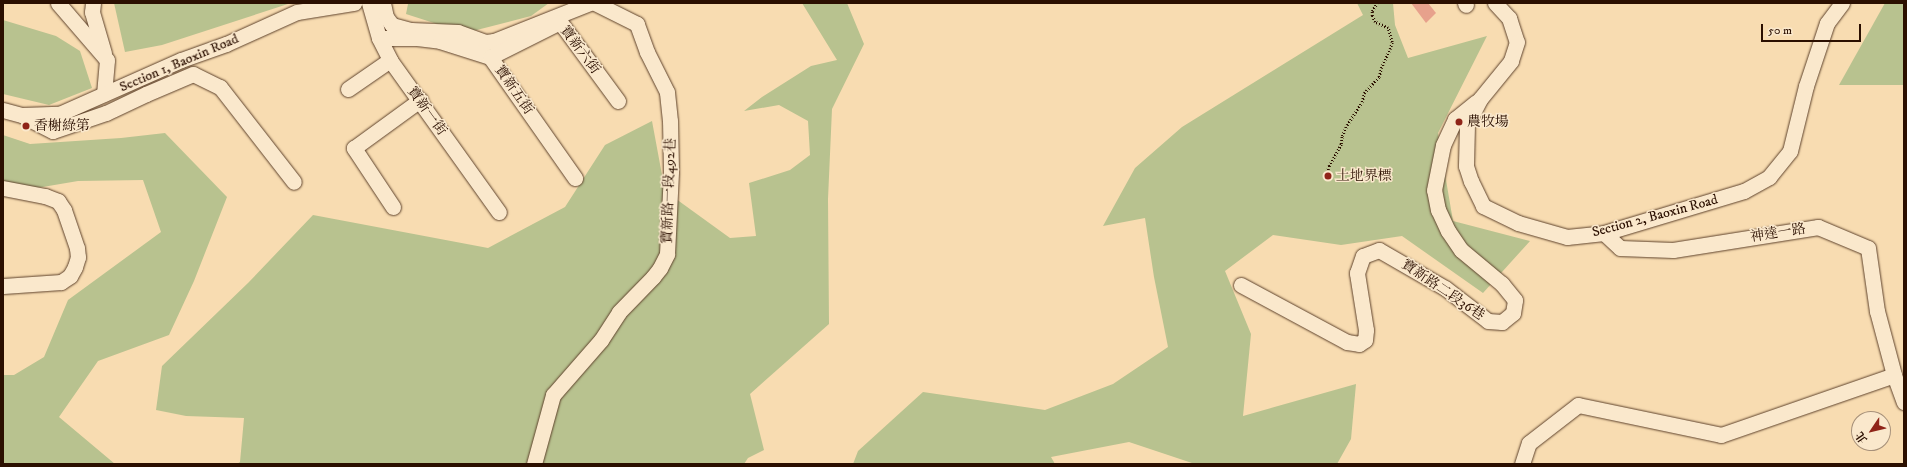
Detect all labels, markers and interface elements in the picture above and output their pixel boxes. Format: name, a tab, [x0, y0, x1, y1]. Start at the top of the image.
scale bar	[1763, 16, 1863, 42]
street label: 寶新六街	[556, 23, 604, 77]
text: 50 m	[1768, 23, 1792, 38]
street label: Section 1, Baoxin Road	[117, 30, 241, 96]
street label: 寶新五街	[491, 62, 537, 118]
street label: 寶新一街	[404, 83, 450, 139]
place label: 農牧場	[1467, 114, 1509, 130]
marker: 農牧場	[1454, 117, 1464, 127]
place label: 香榭綠第	[34, 118, 90, 134]
marker: 香榭綠第	[21, 121, 31, 131]
street label: 寶新路一段492巷	[659, 138, 679, 244]
place label: 土地界標	[1336, 168, 1392, 184]
marker: 土地界標	[1323, 171, 1333, 181]
street label: Section 2, Baoxin Road	[1590, 191, 1720, 241]
street label: 神達一路	[1749, 220, 1807, 246]
street label: 寶新路二段36巷	[1398, 256, 1488, 324]
north arrow	[1851, 411, 1891, 451]
text: 北	[1853, 429, 1871, 446]

